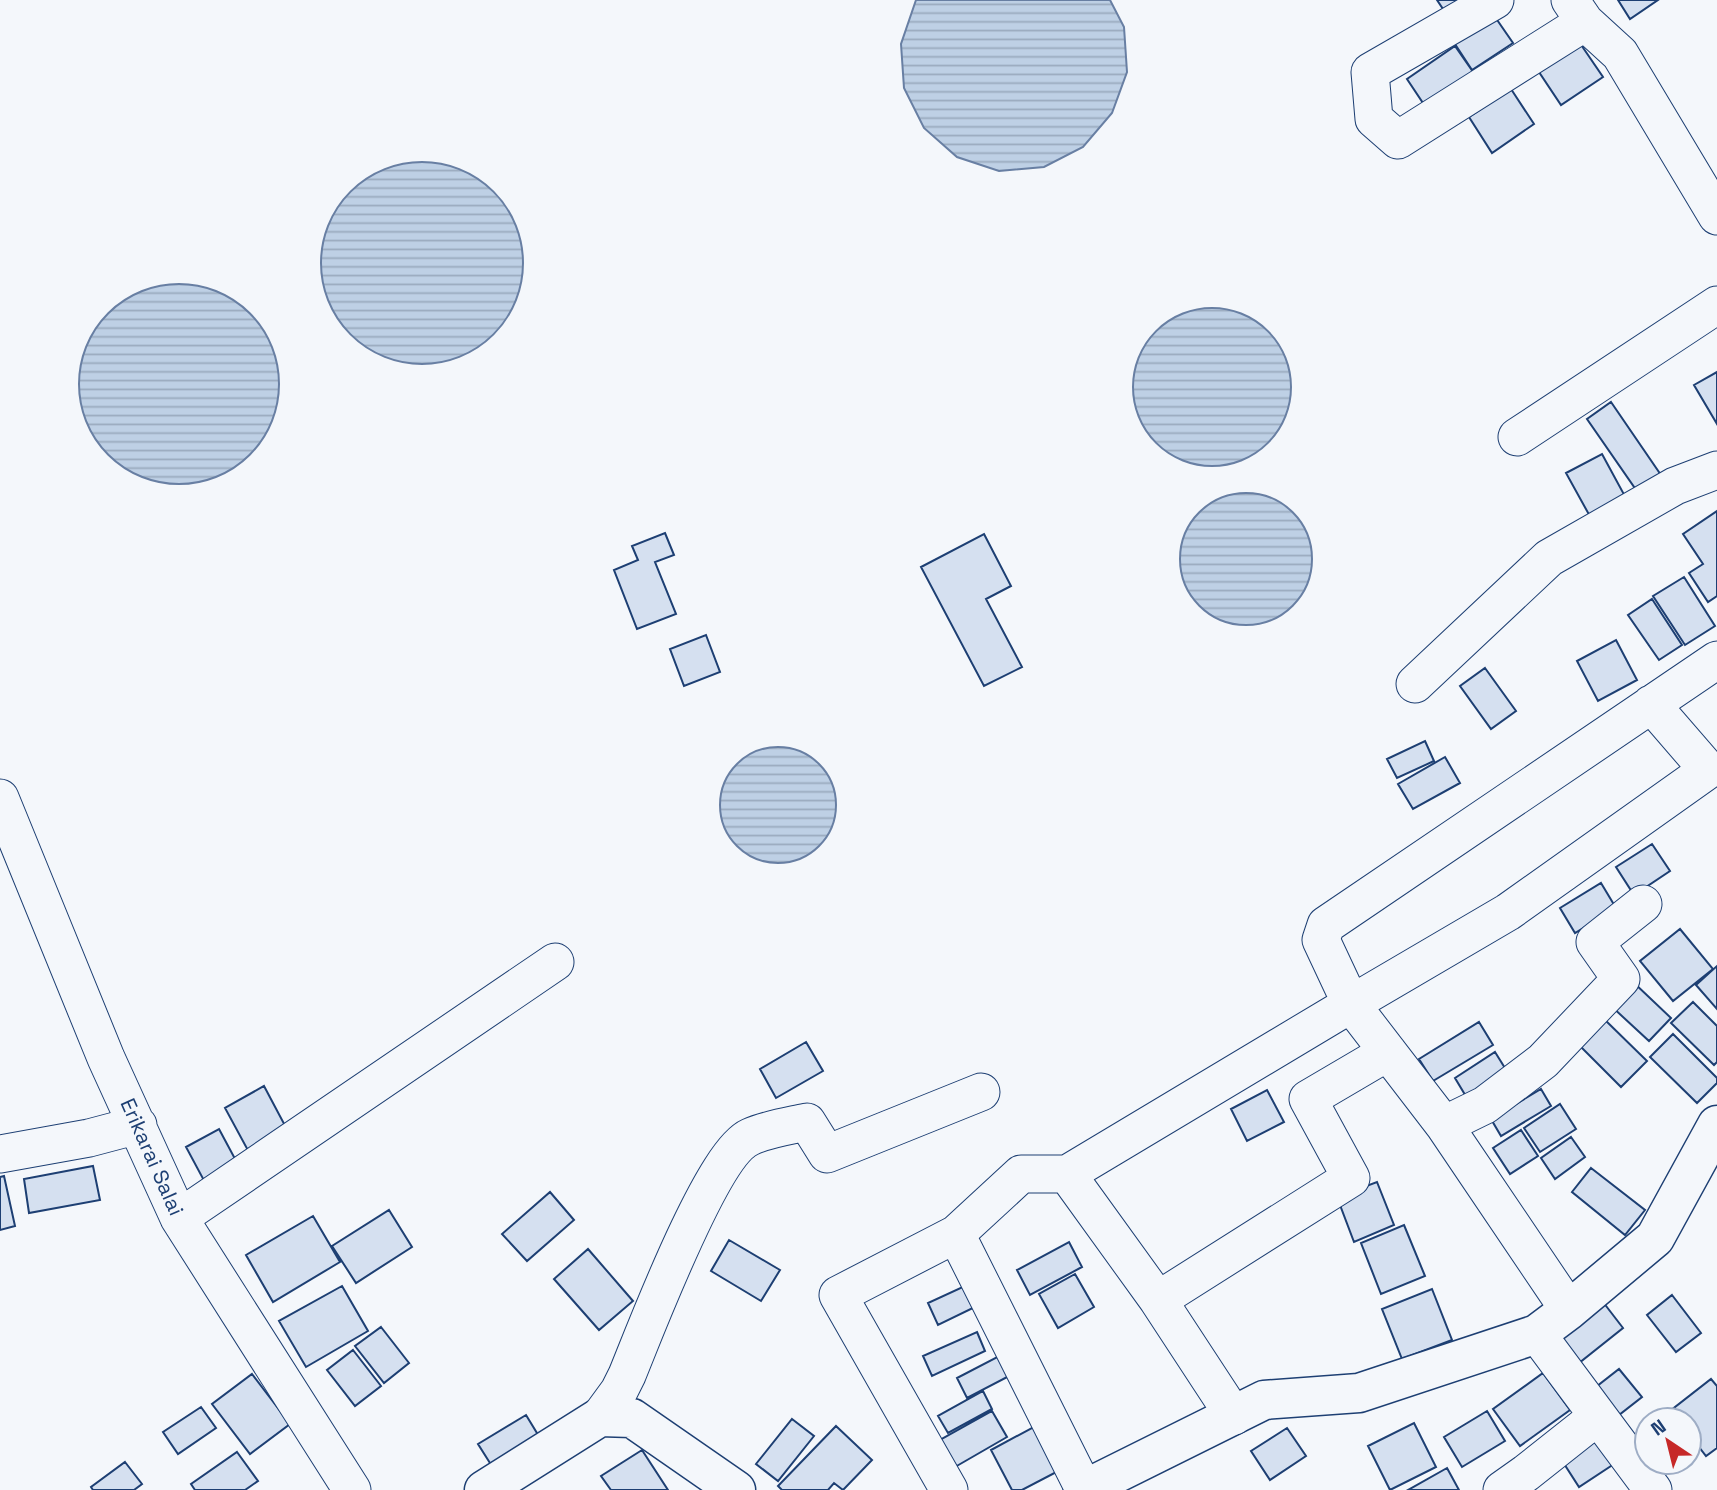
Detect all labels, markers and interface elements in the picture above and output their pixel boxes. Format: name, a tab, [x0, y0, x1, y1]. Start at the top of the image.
street label: Erikarai Salai	[115, 1094, 190, 1220]
north arrow	[1633, 1406, 1703, 1476]
text: N	[1646, 1414, 1671, 1441]

